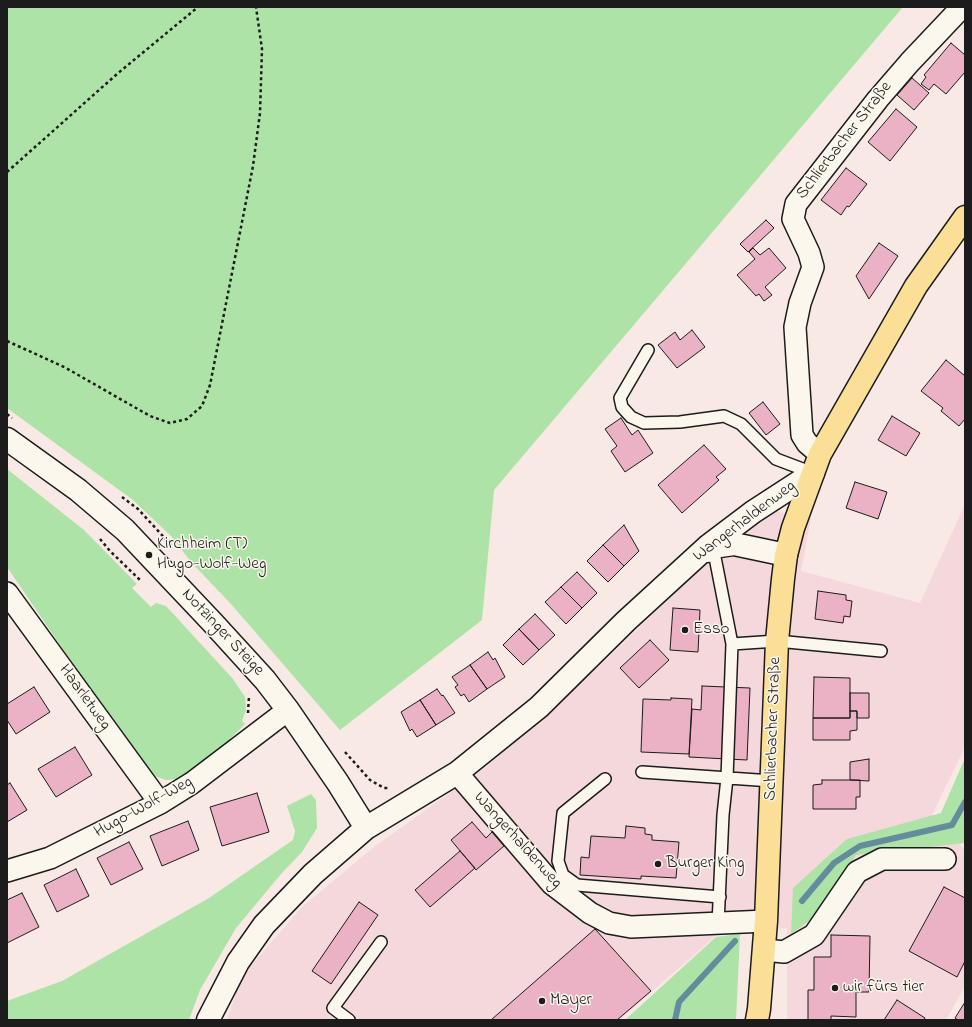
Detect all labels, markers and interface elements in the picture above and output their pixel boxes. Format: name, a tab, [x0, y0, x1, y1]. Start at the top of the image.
street label: Schlierbacher Straße	[793, 78, 897, 204]
street label: Wangerhaldenweg	[690, 477, 800, 567]
place label: Kirchheim (T) Hugo-Wolf-Weg	[157, 535, 266, 575]
marker: Kirchheim (T) Hugo-Wolf-Weg	[144, 550, 154, 560]
street label: Notzinger Steige	[176, 585, 268, 681]
place label: Esso	[693, 620, 729, 640]
marker: Esso	[680, 625, 690, 635]
street label: Schlierbacher Straße	[761, 657, 787, 801]
street label: Haarletweg	[53, 661, 115, 735]
street label: Hugo-Wolf-Weg	[91, 773, 197, 843]
street label: Wangerhaldenweg	[468, 788, 566, 894]
place label: Burger King	[666, 854, 745, 874]
marker: Burger King	[653, 859, 663, 869]
place label: wir fürs tier	[843, 978, 924, 998]
marker: wir fürs tier	[830, 983, 840, 993]
place label: Mayer	[550, 991, 592, 1011]
marker: Mayer	[537, 996, 547, 1006]

